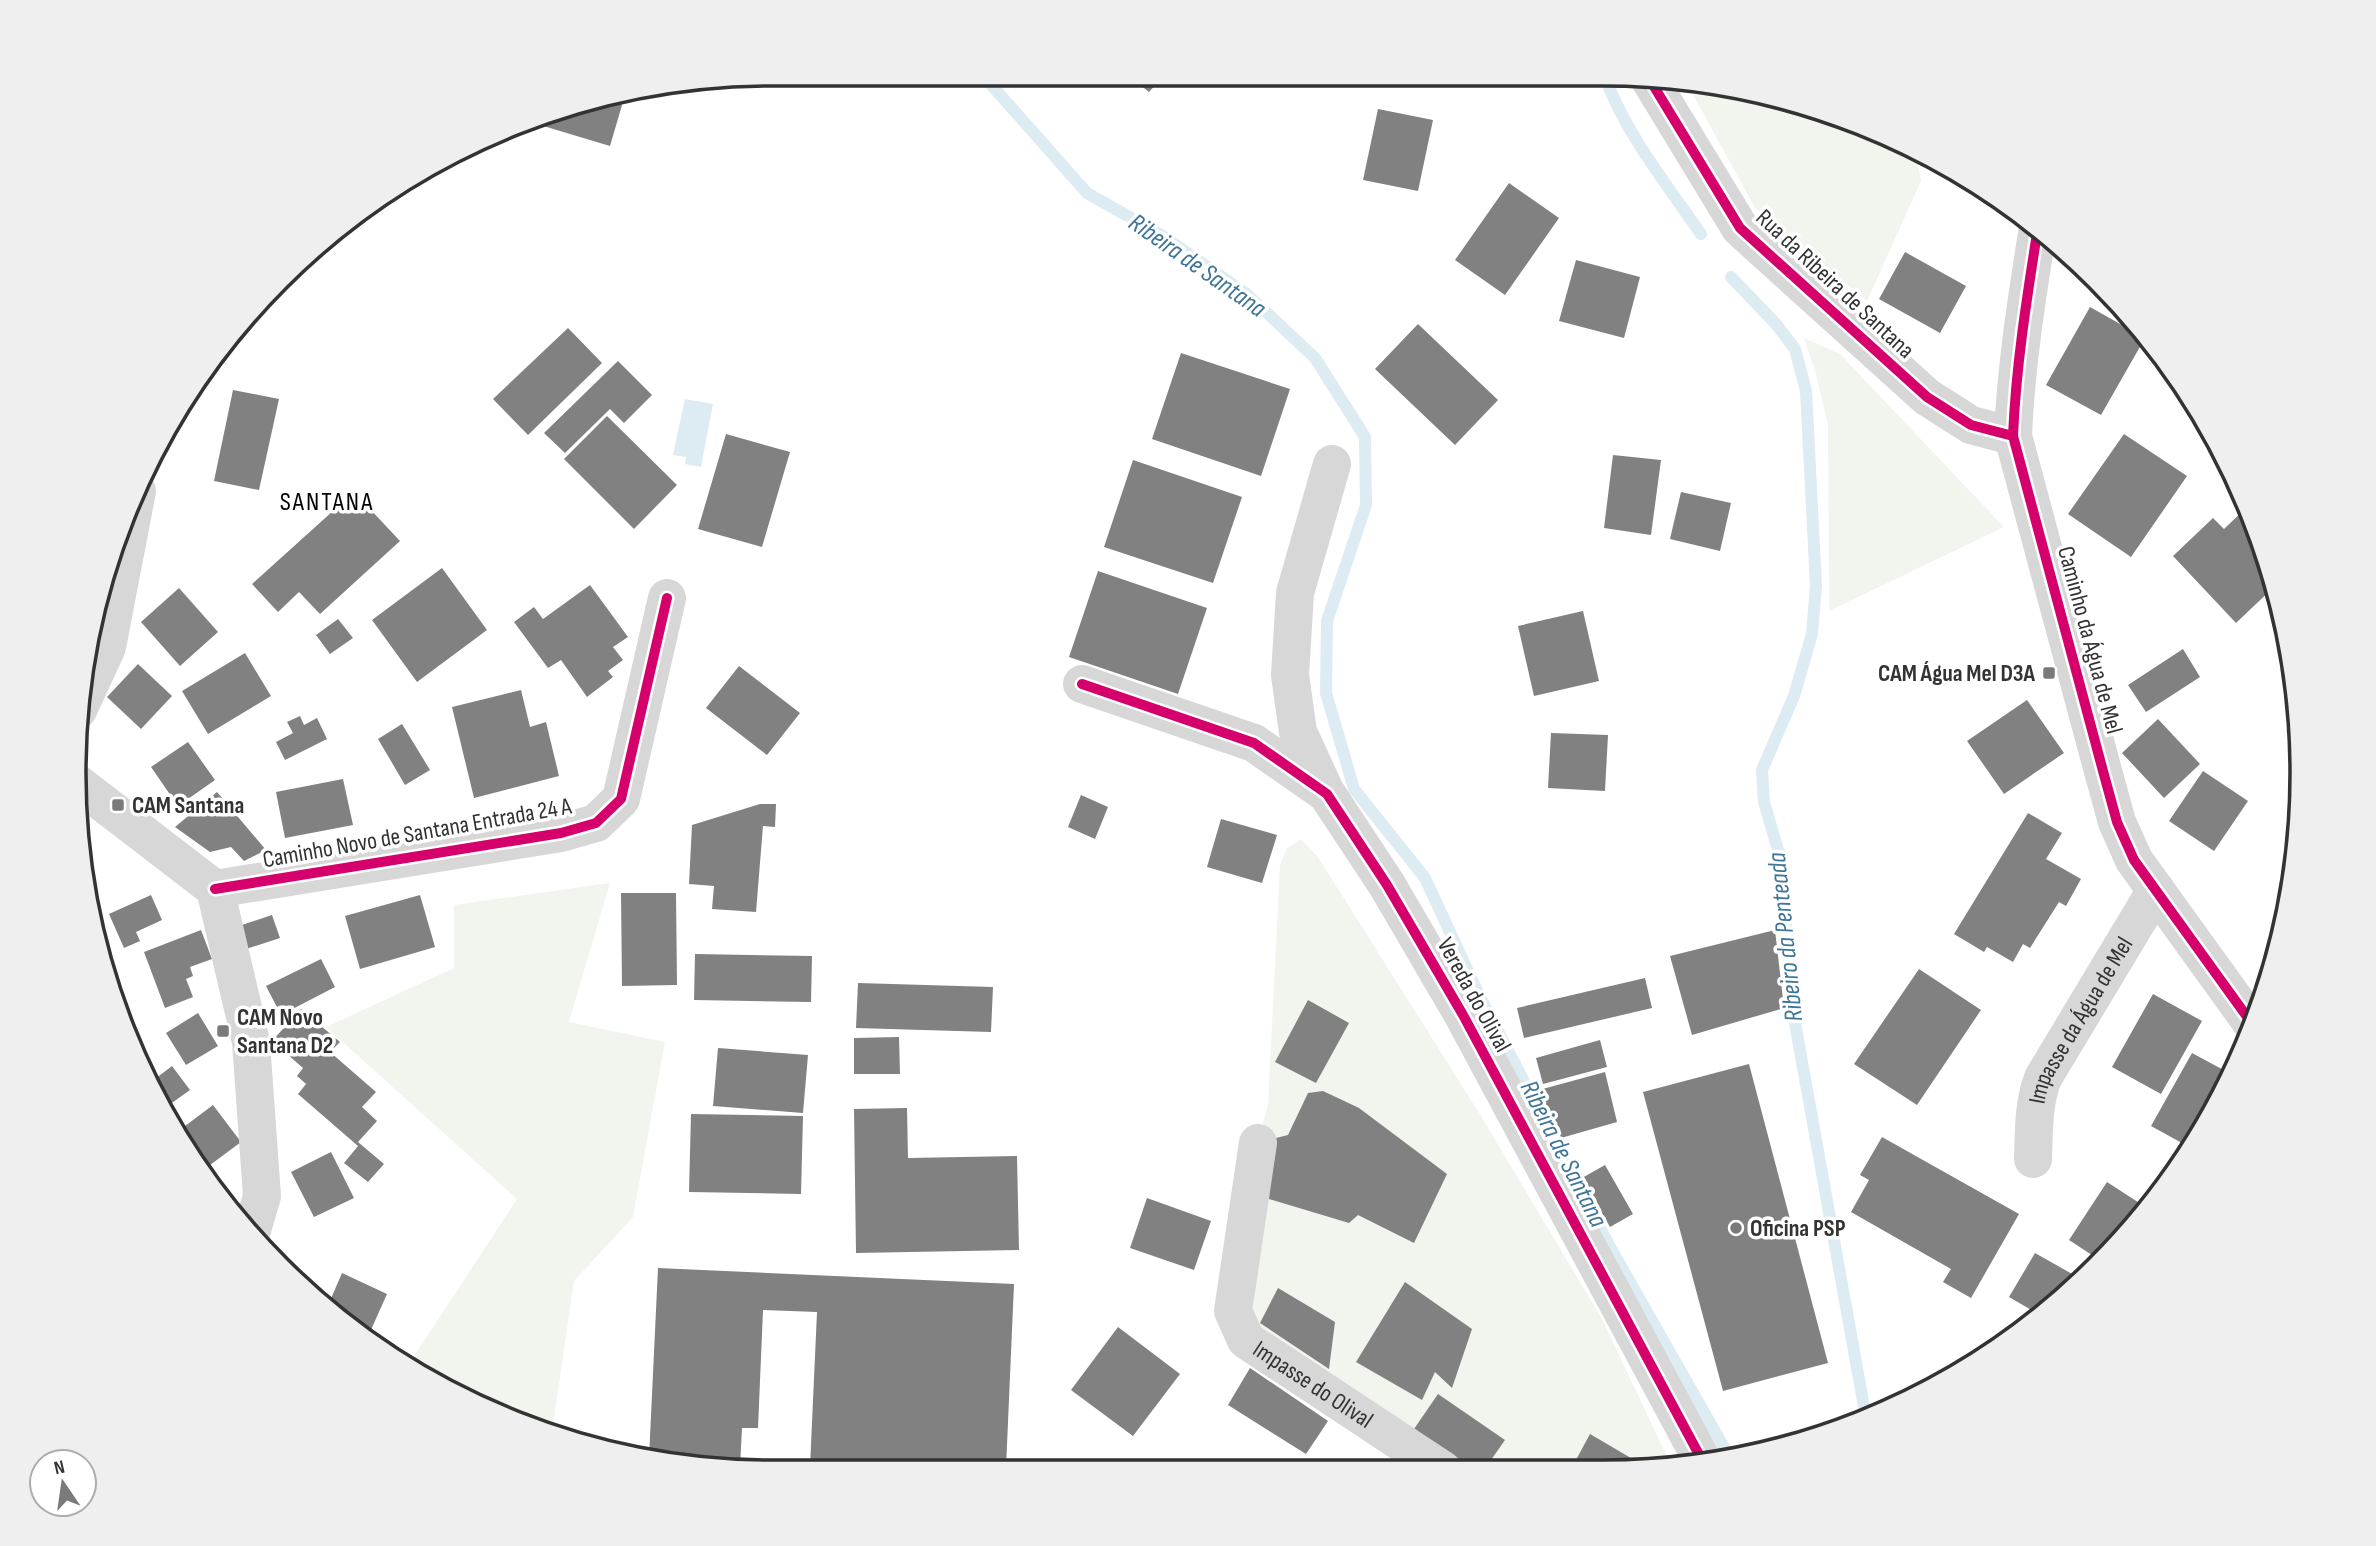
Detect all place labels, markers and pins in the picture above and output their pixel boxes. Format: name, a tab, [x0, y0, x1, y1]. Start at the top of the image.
place label: CAM Água Mel D3A	[1878, 659, 2036, 688]
marker: CAM Água Mel D3A	[2041, 665, 2057, 681]
place label: CAM Santana	[132, 791, 244, 820]
marker: CAM Santana	[110, 797, 126, 813]
place label: CAM Novo Santana D2	[237, 1003, 333, 1060]
marker: CAM Novo Santana D2	[215, 1023, 231, 1039]
place label: Oficina PSP	[1750, 1214, 1846, 1243]
marker: Oficina PSP	[1728, 1220, 1744, 1236]

